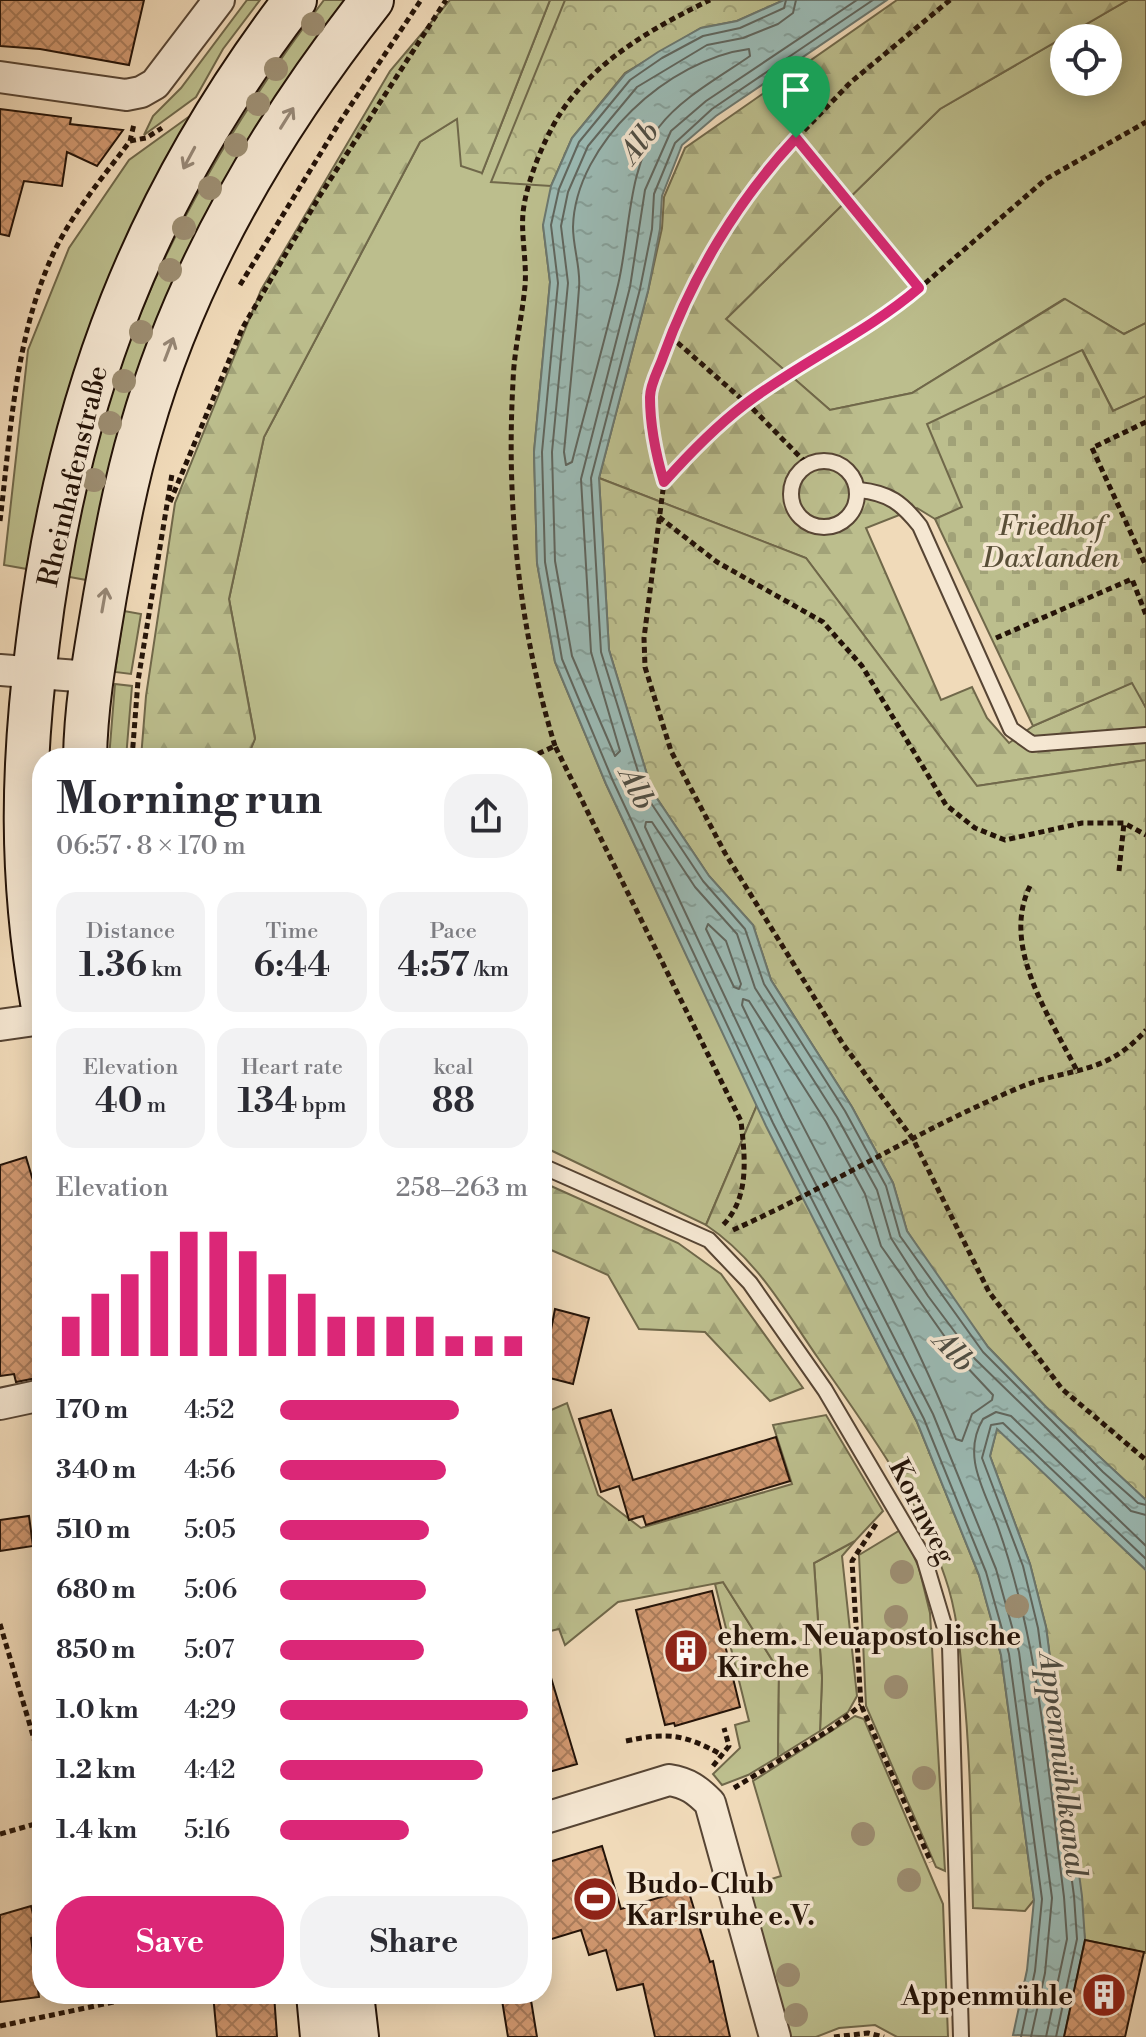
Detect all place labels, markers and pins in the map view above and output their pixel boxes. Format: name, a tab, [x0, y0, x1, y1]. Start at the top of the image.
pin	[762, 56, 830, 138]
place label: ehem. Neuapostolische Kirche	[717, 1619, 1021, 1686]
building icon: ehem. Neuapostolische Kirche	[662, 1627, 710, 1675]
place label: Budo-Club Karlsruhe e.V.	[626, 1867, 815, 1934]
sports icon: Budo-Club Karlsruhe e.V.	[571, 1875, 619, 1923]
building icon: Appenmühle	[1080, 1971, 1128, 2019]
place label: Appenmühle	[900, 1979, 1073, 2014]

